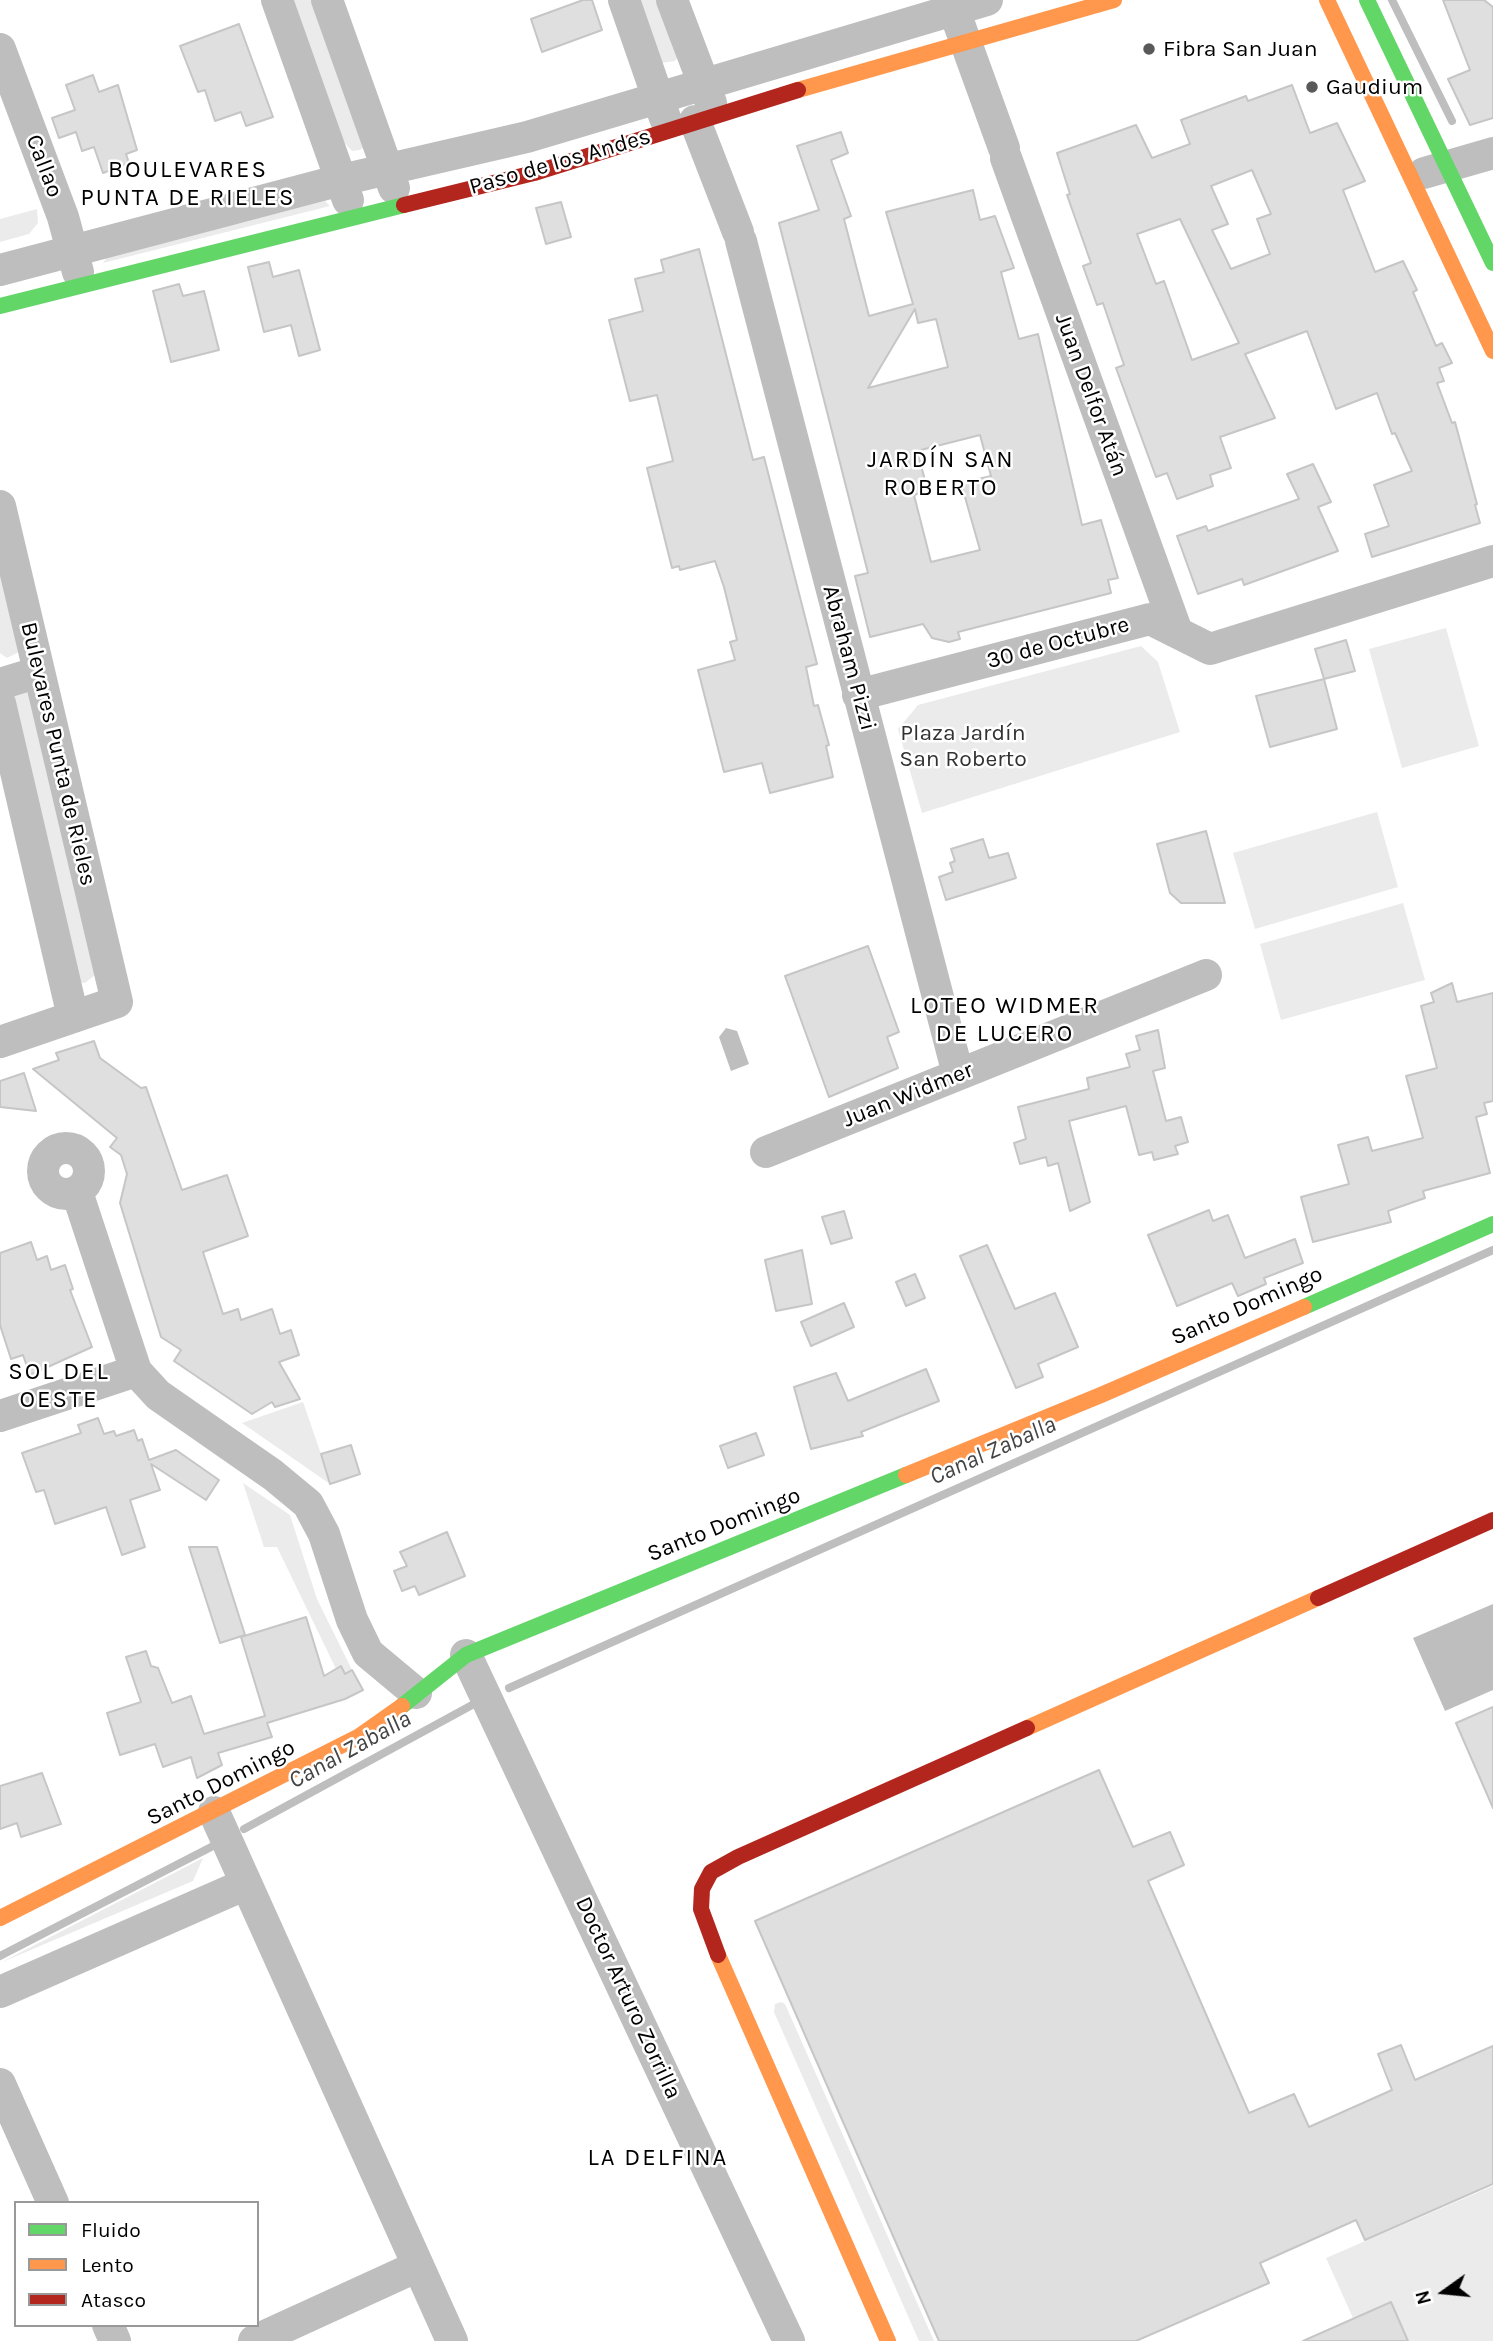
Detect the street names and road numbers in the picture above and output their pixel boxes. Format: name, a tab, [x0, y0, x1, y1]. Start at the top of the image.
street label: Paso de los Andes	[466, 123, 654, 201]
street label: Callao	[19, 131, 69, 201]
street label: Juan Delfor Atán	[1049, 310, 1133, 480]
street label: Abraham Pizzi	[816, 582, 882, 734]
street label: 30 de Octubre	[984, 611, 1132, 675]
street label: Bulevares Punta de Rieles	[14, 620, 102, 888]
street label: Juan Widmer	[839, 1056, 977, 1134]
street label: Santo Domingo	[1167, 1260, 1327, 1352]
street label: Santo Domingo	[643, 1482, 805, 1568]
street label: Santo Domingo	[142, 1734, 300, 1832]
street label: Doctor Arturo Zorrilla	[569, 1892, 687, 2104]

